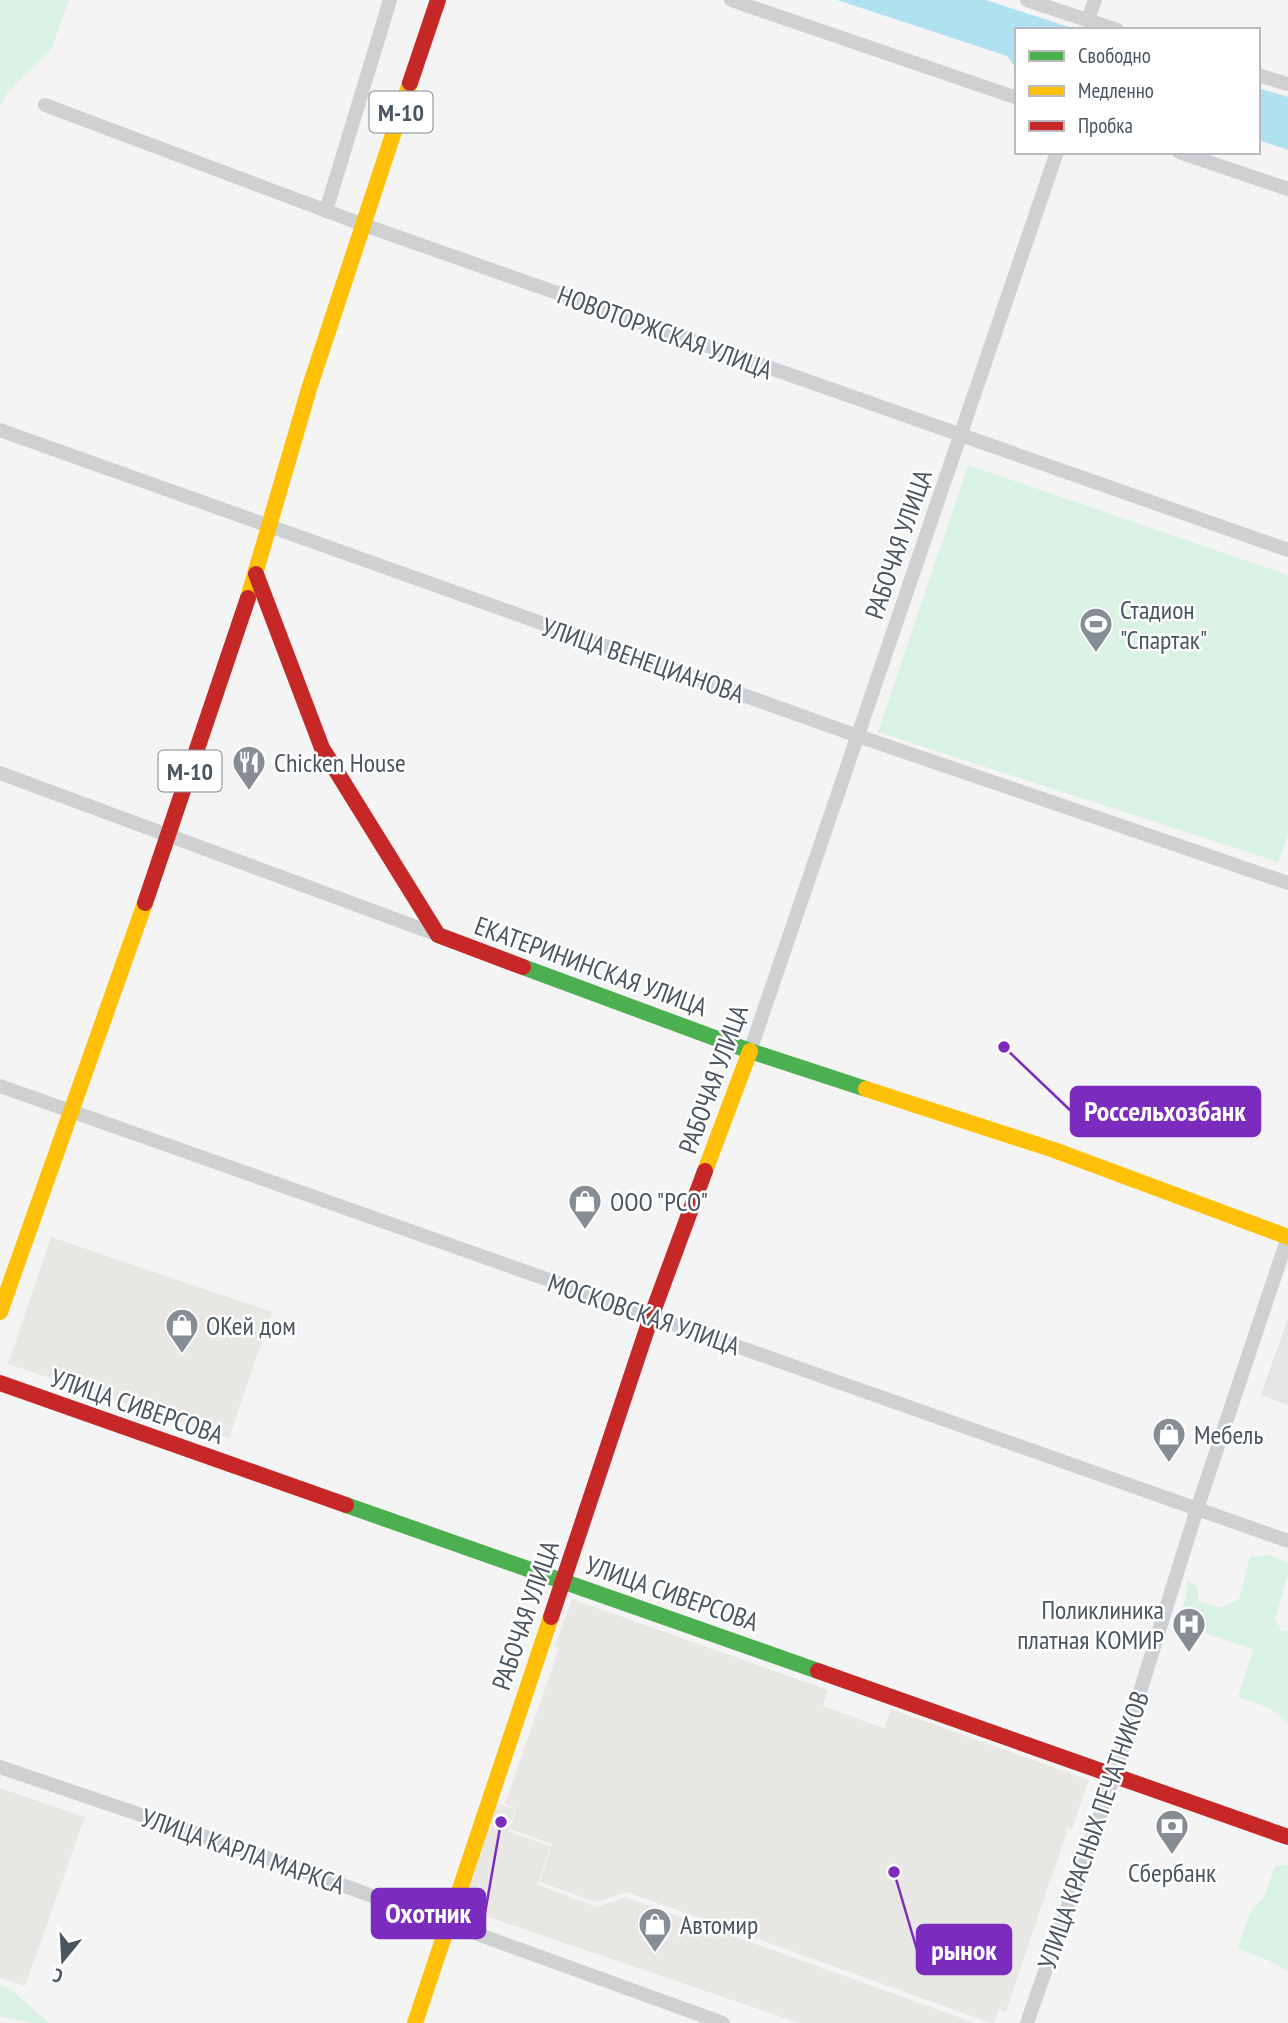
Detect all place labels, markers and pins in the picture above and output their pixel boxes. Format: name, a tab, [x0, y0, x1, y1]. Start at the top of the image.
place label: Стадион "Спартак"	[1120, 593, 1207, 656]
sports icon: Стадион "Спартак"	[1077, 605, 1115, 654]
restaurant icon: Chicken House	[230, 743, 268, 792]
place label: Chicken House	[274, 746, 406, 779]
callout: Россельхозбанк	[1071, 1087, 1260, 1136]
shop icon: ООО "РСО"	[566, 1182, 604, 1231]
place label: ООО "РСО"	[610, 1185, 708, 1218]
shop icon: ОКей дом	[163, 1306, 201, 1355]
place label: ОКей дом	[206, 1309, 296, 1342]
shop icon: Мебель	[1150, 1415, 1188, 1464]
place label: Мебель	[1194, 1418, 1263, 1451]
place label: Поликлиника платная КОМИР	[1017, 1593, 1164, 1656]
hospital icon: Поликлиника платная КОМИР	[1170, 1605, 1208, 1654]
bank icon: Сбербанк	[1153, 1807, 1191, 1856]
place label: Сбербанк	[1128, 1856, 1216, 1889]
callout: Охотник	[372, 1889, 485, 1938]
shop icon: Автомир	[636, 1905, 674, 1954]
place label: Автомир	[680, 1908, 758, 1941]
callout: рынок	[917, 1925, 1011, 1974]

